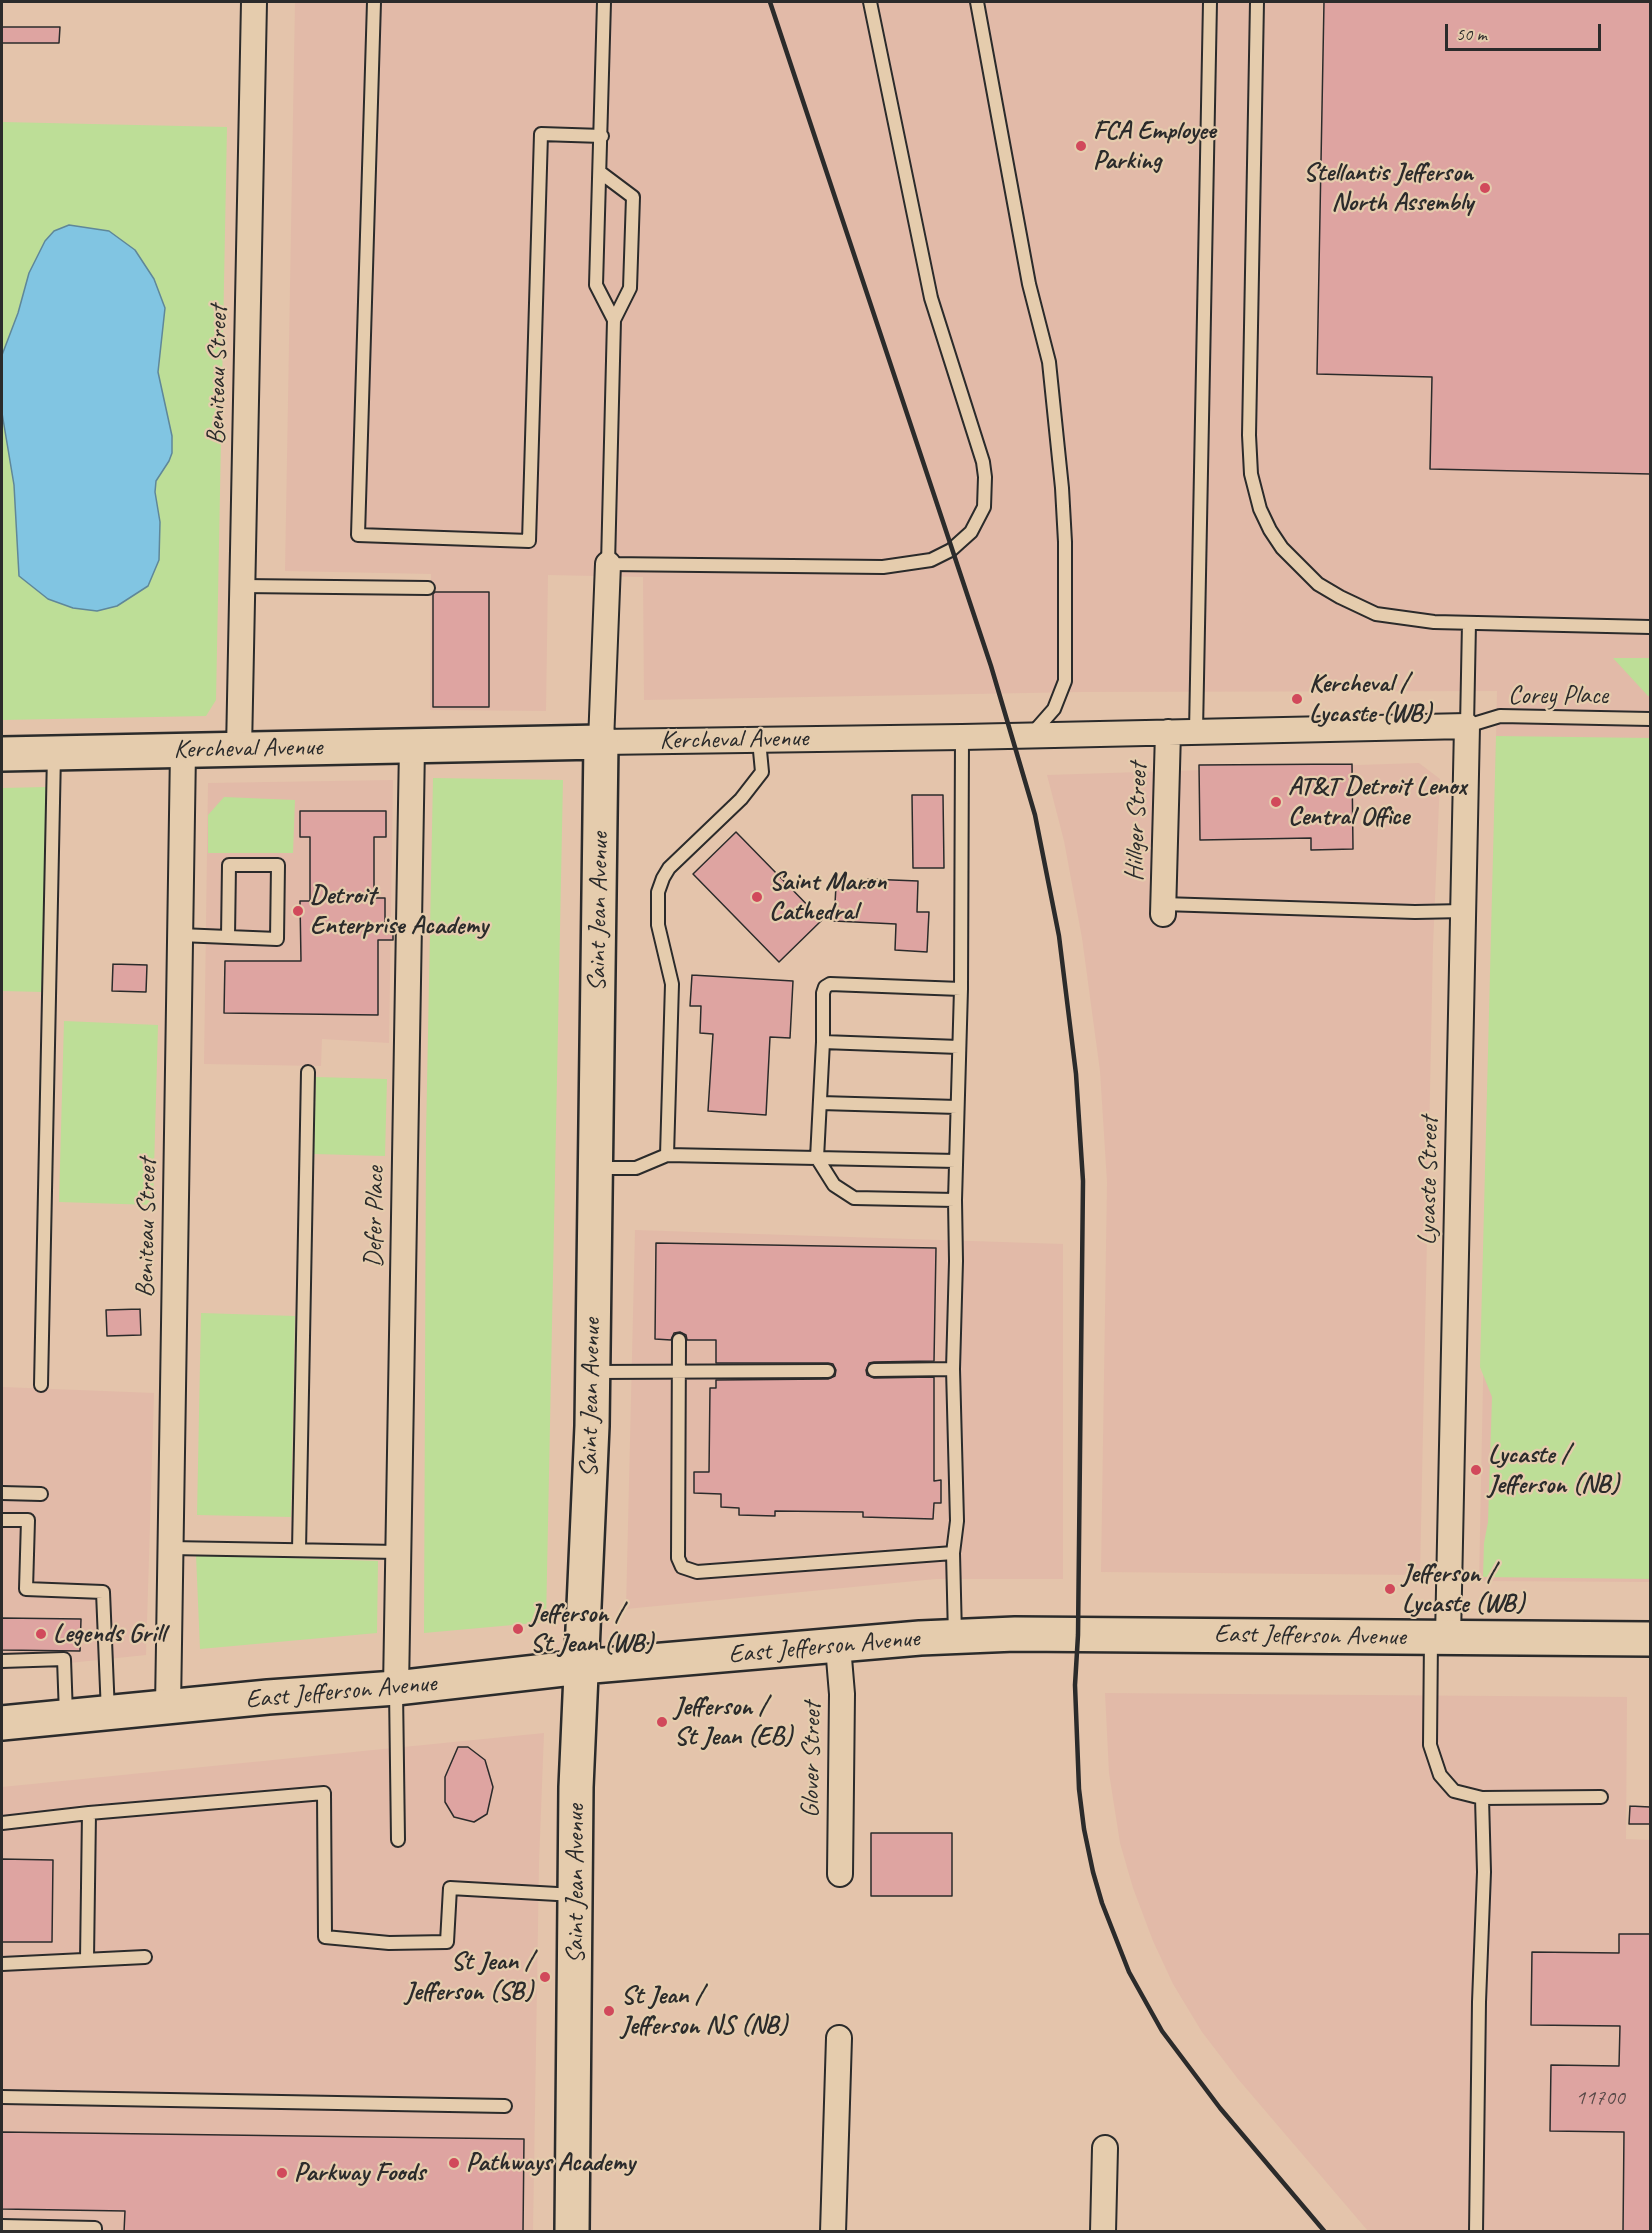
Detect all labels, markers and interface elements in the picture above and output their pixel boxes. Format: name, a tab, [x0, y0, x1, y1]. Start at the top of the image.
scale bar	[1448, 12, 1604, 50]
text: 50 m	[1456, 23, 1487, 45]
place label: FCA Employee Parking	[1093, 115, 1216, 176]
marker: FCA Employee Parking	[1074, 139, 1088, 153]
place label: Stellantis Jefferson North Assembly	[1303, 157, 1473, 218]
marker: Stellantis Jefferson North Assembly	[1478, 181, 1492, 195]
street label: Beniteau Street	[201, 305, 235, 445]
place label: Kercheval / Lycaste (WB)	[1309, 668, 1431, 730]
street label: Corey Place	[1508, 680, 1608, 712]
marker: Kercheval / Lycaste (WB)	[1290, 692, 1304, 706]
street label: Kercheval Avenue	[659, 723, 809, 757]
street label: Kercheval Avenue	[173, 732, 323, 766]
street label: Hillger Street	[1119, 762, 1155, 882]
place label: AT&T Detroit Lenox Central Office	[1288, 771, 1466, 832]
marker: AT&T Detroit Lenox Central Office	[1269, 795, 1283, 809]
street label: Saint Jean Avenue	[582, 832, 616, 992]
place label: Saint Maron Cathedral	[769, 866, 886, 928]
place label: Detroit Enterprise Academy	[310, 880, 488, 942]
marker: Saint Maron Cathedral	[750, 890, 764, 904]
marker: Detroit Enterprise Academy	[291, 904, 305, 918]
street label: Lycaste Street	[1412, 1116, 1446, 1246]
street label: Beniteau Street	[130, 1158, 164, 1298]
street label: Defer Place	[359, 1166, 391, 1268]
street label: Saint Jean Avenue	[574, 1318, 608, 1478]
place label: Lycaste / Jefferson (NB)	[1488, 1439, 1619, 1500]
marker: Lycaste / Jefferson (NB)	[1469, 1463, 1483, 1477]
place label: Jefferson / Lycaste (WB)	[1402, 1558, 1524, 1619]
marker: Jefferson / Lycaste (WB)	[1383, 1582, 1397, 1596]
place label: Jefferson / St Jean (WB)	[530, 1598, 653, 1660]
place label: Legends Grill	[53, 1618, 165, 1650]
street label: East Jefferson Avenue	[1214, 1619, 1406, 1653]
marker: Jefferson / St Jean (WB)	[511, 1622, 525, 1636]
street label: East Jefferson Avenue	[727, 1623, 921, 1671]
marker: Legends Grill	[34, 1627, 48, 1641]
street label: East Jefferson Avenue	[244, 1668, 438, 1716]
place label: Jefferson / St Jean (EB)	[674, 1691, 792, 1752]
street label: Glover Street	[795, 1702, 829, 1818]
marker: Jefferson / St Jean (EB)	[655, 1715, 669, 1729]
street label: Saint Jean Avenue	[560, 1804, 592, 1964]
place label: St Jean / Jefferson (SB)	[405, 1946, 533, 2008]
marker: St Jean / Jefferson (SB)	[538, 1970, 552, 1984]
place label: St Jean / Jefferson NS (NB)	[621, 1980, 787, 2042]
marker: St Jean / Jefferson NS (NB)	[602, 2004, 616, 2018]
house number: 11700	[1575, 2085, 1625, 2111]
place label: Pathways Academy	[466, 2147, 635, 2179]
marker: Pathways Academy	[447, 2156, 461, 2170]
place label: Parkway Foods	[294, 2157, 425, 2189]
marker: Parkway Foods	[275, 2166, 289, 2180]

